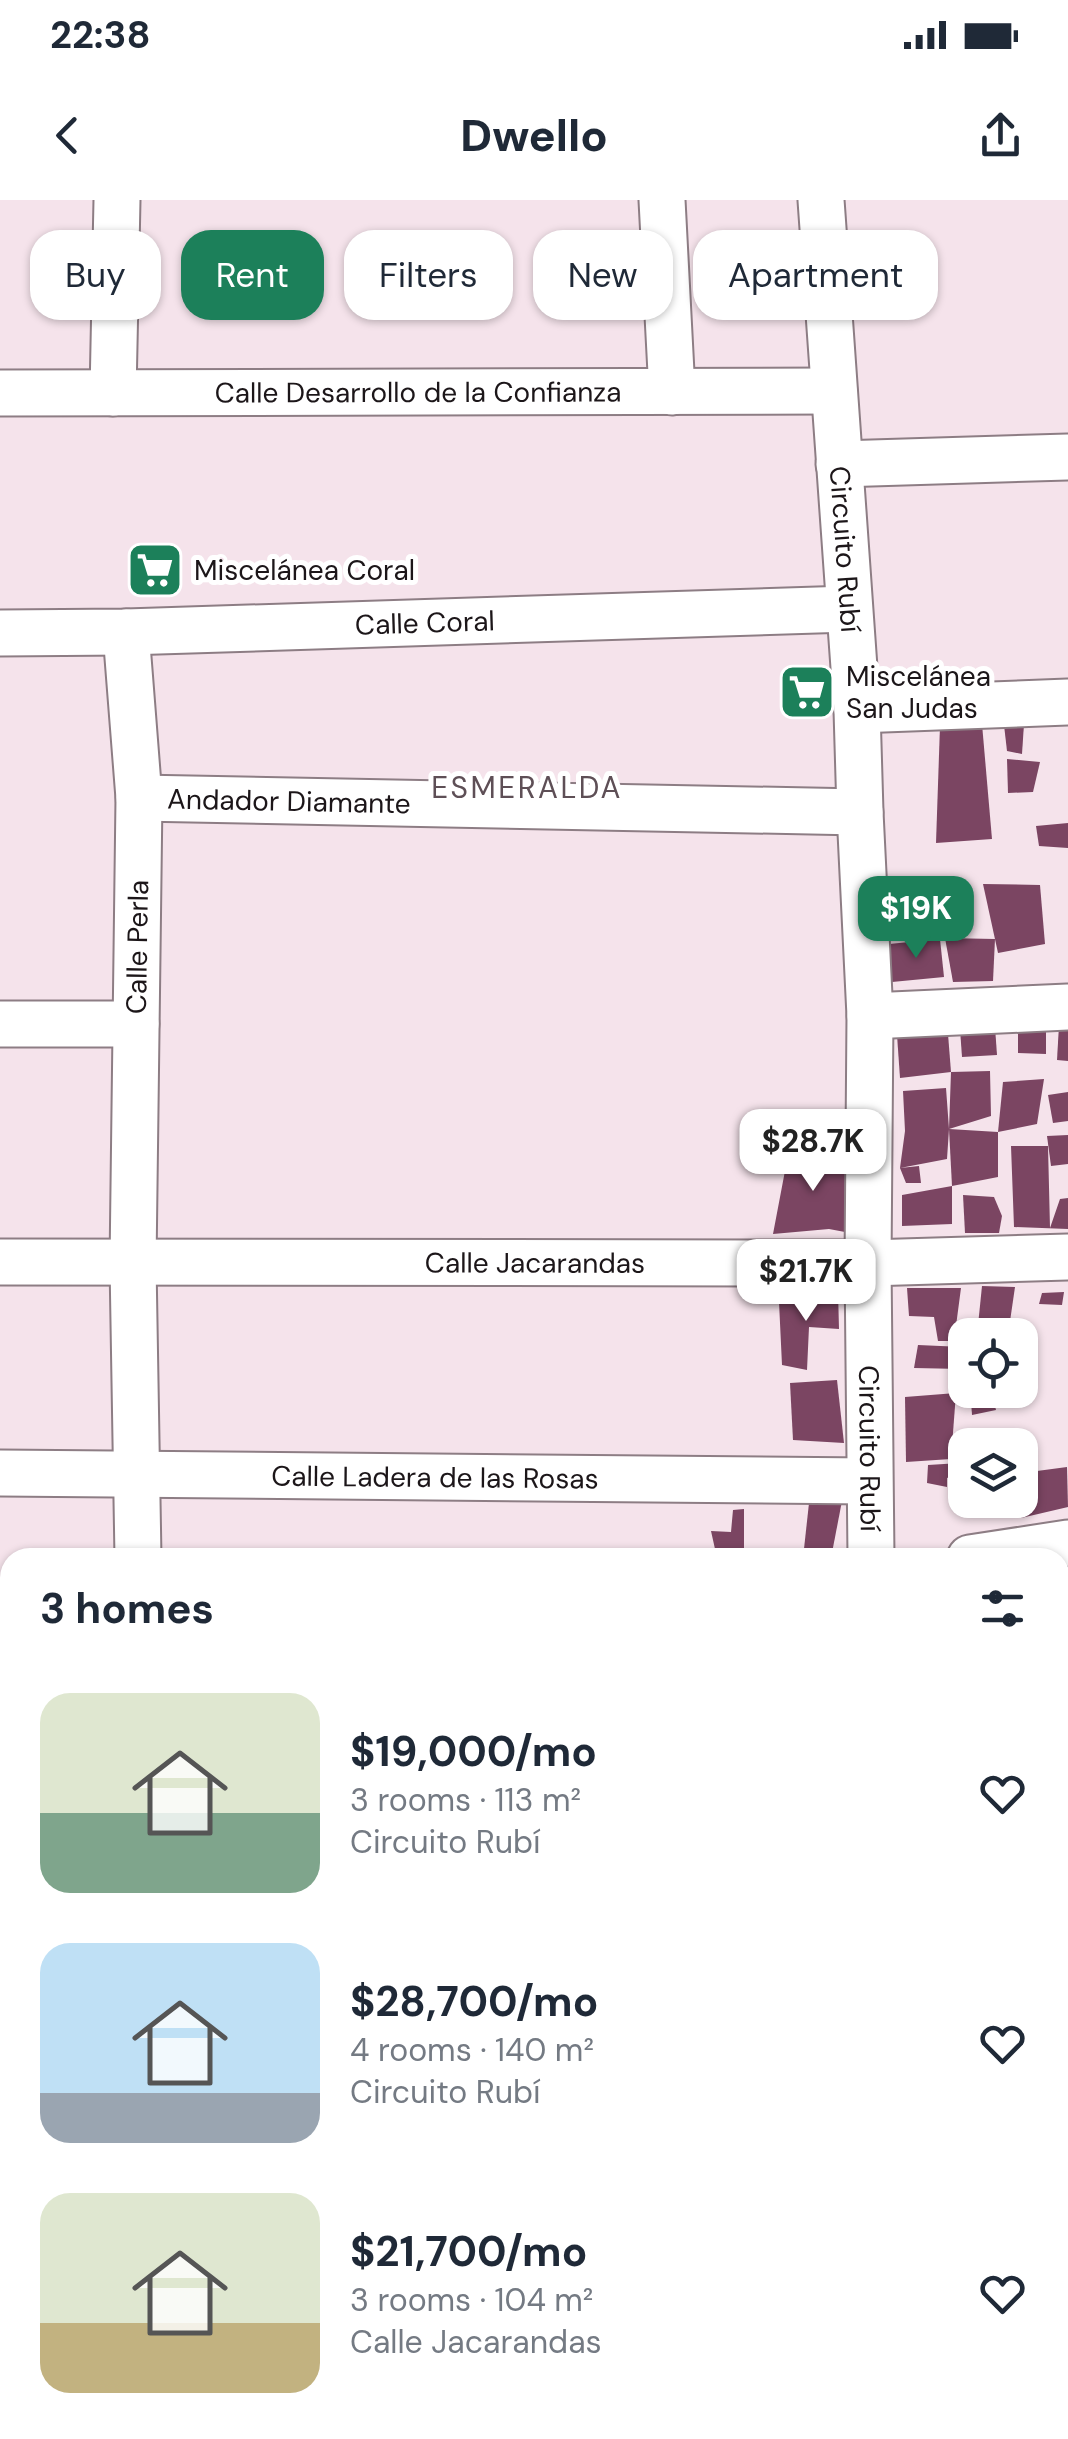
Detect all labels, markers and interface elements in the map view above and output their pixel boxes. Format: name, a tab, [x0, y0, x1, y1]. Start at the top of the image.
text: 22:38	[50, 10, 150, 60]
text: Dwello	[460, 106, 608, 165]
icon: back	[40, 108, 95, 163]
icon: share	[973, 108, 1028, 163]
chip: Buy	[30, 230, 161, 320]
chip: Rent	[181, 230, 324, 320]
chip: Filters	[344, 230, 513, 320]
chip: New	[533, 230, 673, 320]
chip: Apartment	[693, 230, 938, 320]
street label: Calle Desarrollo de la Confianza	[215, 374, 621, 411]
street label: Circuito Rubí	[821, 465, 870, 634]
supermarket icon: Miscelánea Coral	[125, 540, 185, 600]
place label: Miscelánea Coral	[194, 552, 415, 589]
street label: Calle Coral	[354, 602, 495, 644]
place label: Miscelánea San Judas	[846, 658, 991, 727]
supermarket icon: Miscelánea San Judas	[777, 662, 837, 722]
district label: ESMERALDA	[431, 768, 623, 807]
street label: Andador Diamante	[167, 781, 411, 822]
pin: $19K	[857, 876, 975, 961]
street label: Calle Perla	[118, 880, 157, 1014]
text: $19K	[880, 887, 952, 929]
pin: $28.7K	[732, 1109, 894, 1194]
text: $28.7K	[761, 1120, 865, 1162]
pin: $21.7K	[725, 1239, 887, 1324]
street label: Calle Jacarandas	[425, 1244, 645, 1282]
text: $21.7K	[759, 1250, 853, 1292]
map controls	[948, 1318, 1038, 1518]
button: locate	[948, 1318, 1038, 1408]
street label: Circuito Rubí	[850, 1365, 889, 1533]
button: layers	[948, 1428, 1038, 1518]
street label: Calle Ladera de las Rosas	[271, 1457, 599, 1498]
text: 3 homes	[40, 1581, 214, 1636]
icon: filters	[975, 1581, 1030, 1636]
text: $19,000/mo	[350, 1724, 597, 1779]
icon: home	[120, 1733, 240, 1853]
icon: heart	[975, 1766, 1030, 1821]
text: 3 rooms · 113 m²	[350, 1779, 581, 1821]
text: Circuito Rubí	[350, 1821, 540, 1863]
text: $28,700/mo	[350, 1974, 598, 2029]
icon: home	[120, 1983, 240, 2103]
icon: heart	[975, 2016, 1030, 2071]
text: 4 rooms · 140 m²	[350, 2029, 594, 2071]
text: Circuito Rubí	[350, 2071, 540, 2113]
text: $21,700/mo	[350, 2224, 587, 2279]
icon: home	[120, 2233, 240, 2353]
icon: heart	[975, 2266, 1030, 2321]
text: 3 rooms · 104 m²	[350, 2279, 593, 2321]
text: Calle Jacarandas	[350, 2321, 602, 2363]

